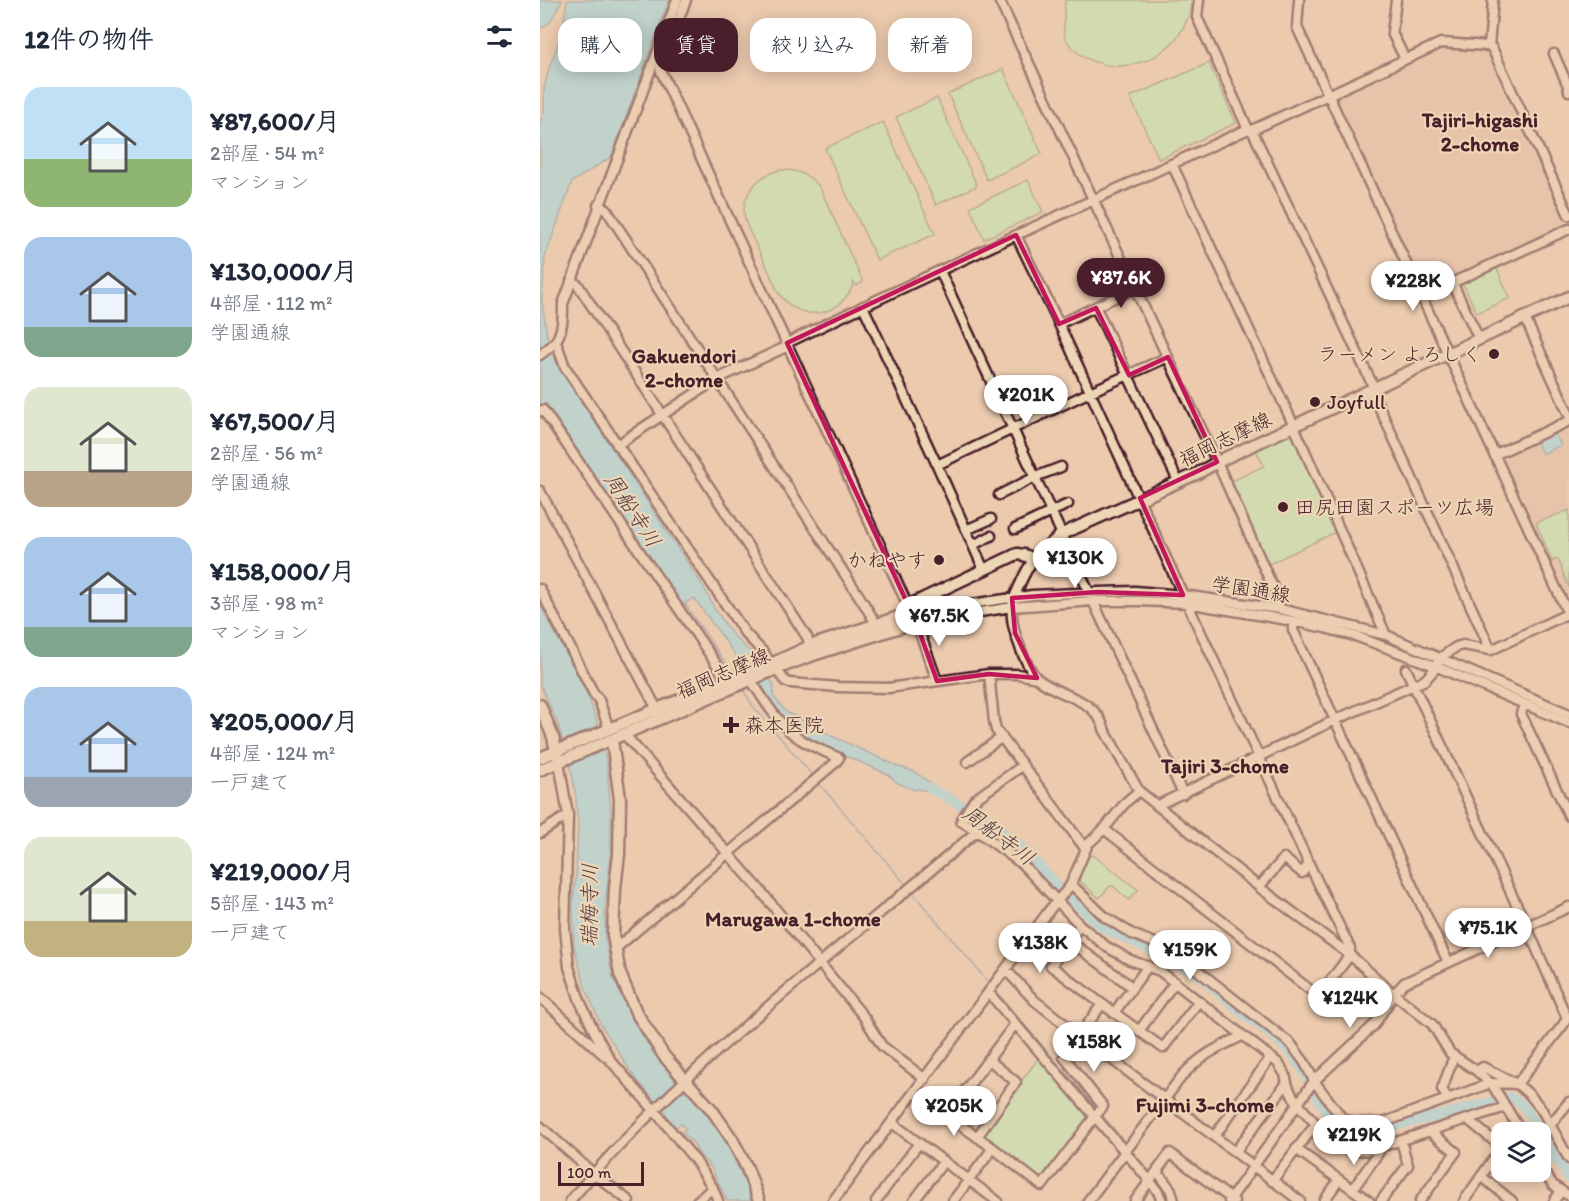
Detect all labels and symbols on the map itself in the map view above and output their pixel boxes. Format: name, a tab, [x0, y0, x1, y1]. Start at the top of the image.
district label: Tajiri-higashi 2-chome	[1421, 107, 1538, 156]
pin: ¥87.6K	[1072, 258, 1170, 309]
pin: ¥228K	[1371, 261, 1455, 312]
place label: ラーメン よろしく	[1318, 342, 1482, 366]
district label: Gakuendori 2-chome	[632, 343, 736, 392]
marker: ラーメン よろしく	[1487, 347, 1501, 361]
pin: ¥201K	[984, 375, 1068, 426]
place label: Joyfull	[1327, 390, 1386, 414]
marker: Joyfull	[1308, 395, 1322, 409]
street label: 福岡志摩線	[1175, 406, 1275, 472]
water label: 周船寺川	[600, 468, 666, 552]
place label: 田尻田園スポーツ広場	[1295, 495, 1495, 519]
marker: 田尻田園スポーツ広場	[1276, 500, 1290, 514]
pin: ¥130K	[1033, 538, 1117, 589]
place label: かねやす	[847, 548, 927, 572]
marker: かねやす	[932, 553, 946, 567]
street label: 学園通線	[1210, 571, 1292, 607]
pin: ¥67.5K	[890, 596, 988, 647]
street label: 福岡志摩線	[672, 642, 774, 704]
place label: 森本医院	[744, 713, 824, 737]
marker: 森本医院	[722, 716, 740, 734]
district label: Tajiri 3-chome	[1160, 753, 1289, 779]
water label: 周船寺川	[958, 800, 1040, 870]
water label: 瑞梅寺川	[576, 863, 602, 947]
district label: Marugawa 1-chome	[705, 906, 881, 932]
pin: ¥75.1K	[1439, 908, 1537, 959]
pin: ¥138K	[998, 923, 1082, 974]
pin: ¥159K	[1148, 930, 1232, 981]
pin: ¥124K	[1308, 978, 1392, 1029]
pin: ¥158K	[1052, 1022, 1136, 1073]
pin: ¥205K	[912, 1086, 996, 1137]
district label: Fujimi 3-chome	[1136, 1092, 1274, 1118]
pin: ¥219K	[1312, 1115, 1396, 1166]
scale bar	[558, 1159, 644, 1186]

